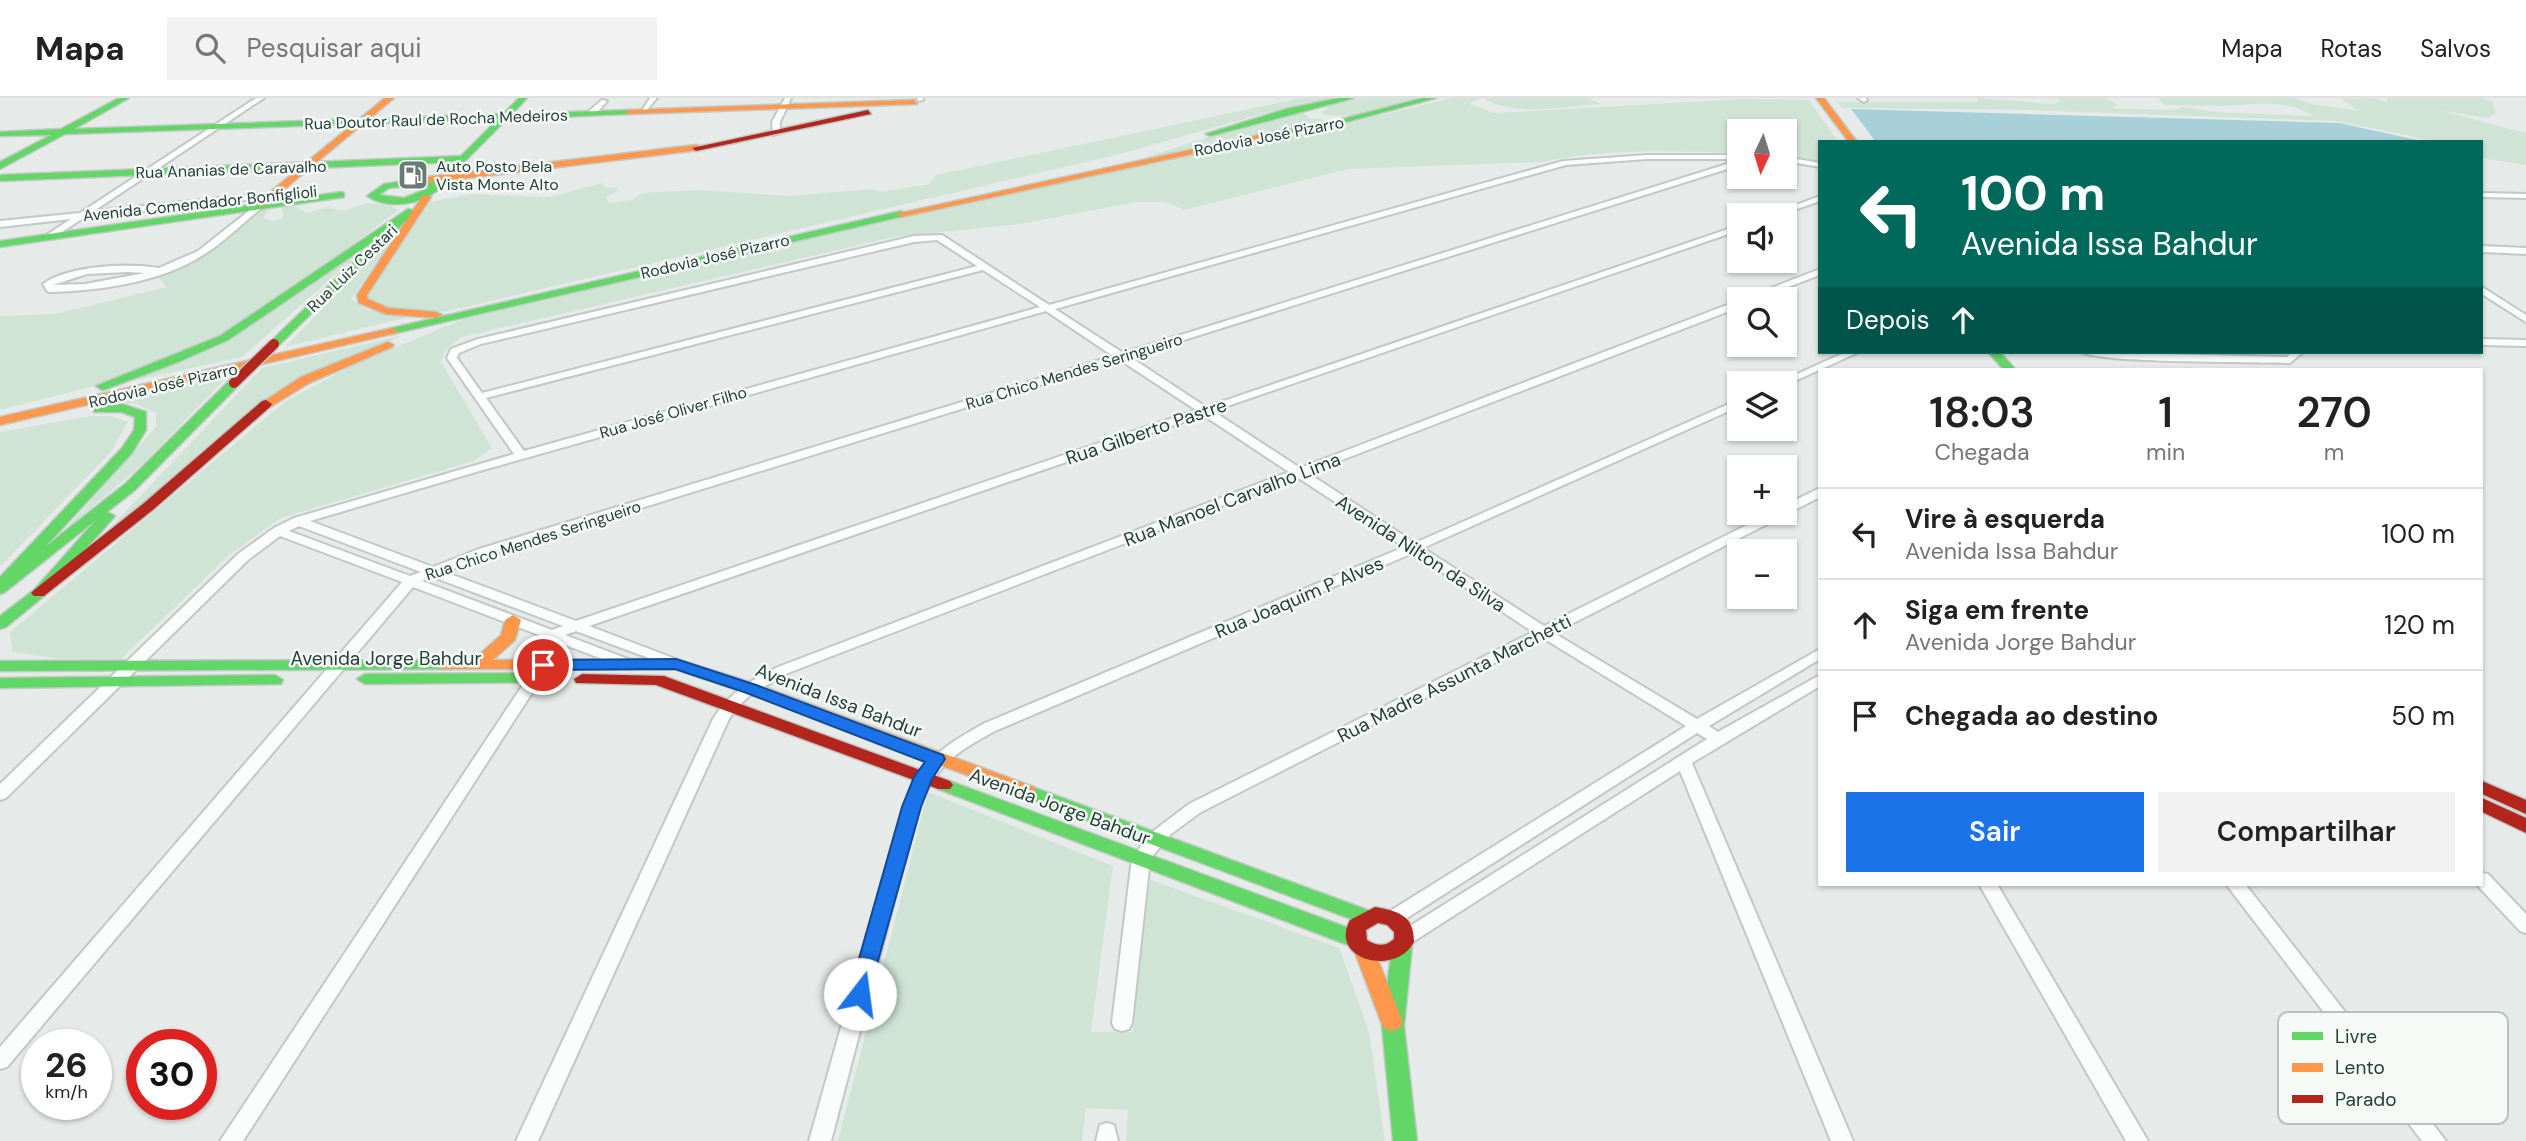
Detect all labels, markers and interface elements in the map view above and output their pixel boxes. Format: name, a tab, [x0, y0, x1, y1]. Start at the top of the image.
search box	[167, 17, 657, 80]
text: Mapa	[35, 27, 125, 70]
icon: search	[191, 29, 229, 67]
text: Pesquisar aqui	[247, 31, 421, 65]
text: Mapa	[2221, 33, 2283, 64]
text: Rotas	[2321, 33, 2382, 64]
text: Salvos	[2420, 33, 2491, 64]
street label: Rua Doutor Raul de Rocha Medeiros	[304, 104, 568, 135]
street label: Rodovia José Pizarro	[1193, 112, 1346, 161]
north arrow	[1727, 119, 1797, 189]
map controls	[1727, 119, 1797, 609]
street label: Rua Ananias de Caravalho	[135, 156, 327, 183]
place label: Auto Posto Bela Vista Monte Alto	[436, 156, 559, 195]
fuel station icon: Auto Posto Bela Vista Monte Alto	[396, 158, 430, 192]
text: 100 m	[1961, 161, 2105, 225]
icon: left	[1846, 168, 1937, 259]
street label: Avenida Comendador Bonfiglioli	[82, 181, 318, 226]
button: sound	[1727, 203, 1797, 273]
street label: Rua Luiz Cestari	[303, 220, 402, 317]
text: Avenida Issa Bahdur	[1961, 223, 2258, 265]
street label: Rodovia José Pizarro	[639, 229, 791, 284]
button: search	[1727, 287, 1797, 357]
icon: ahead	[1944, 301, 1982, 339]
text: Depois	[1846, 303, 1930, 337]
street label: Rua Chico Mendes Seringueiro	[963, 328, 1185, 415]
street label: Rodovia José Pizarro	[87, 358, 239, 413]
button: layers	[1727, 371, 1797, 441]
street label: Rua José Oliver Filho	[597, 381, 749, 444]
text: 18:03	[1929, 385, 2035, 440]
text: 1	[2158, 385, 2173, 440]
text: 270	[2296, 385, 2372, 440]
street label: Rua Gilberto Pastre	[1062, 392, 1230, 471]
text: Chegada	[1934, 437, 2029, 467]
text: min	[2146, 437, 2185, 467]
text: m	[2324, 437, 2344, 467]
street label: Rua Manoel Carvalho Lima	[1120, 447, 1344, 552]
button: +	[1727, 455, 1797, 525]
street label: Avenida Nilton da Silva	[1331, 489, 1511, 618]
street label: Rua Chico Mendes Seringueiro	[423, 496, 644, 585]
text: Vire à esquerda	[1905, 502, 2105, 536]
icon: left	[1846, 515, 1884, 553]
text: 100 m	[2381, 517, 2455, 551]
text: Avenida Issa Bahdur	[1905, 536, 2118, 566]
button: −	[1727, 539, 1797, 609]
street label: Rua Joaquim P Alves	[1211, 551, 1387, 644]
text: Siga em frente	[1905, 593, 2089, 627]
icon: ahead	[1846, 606, 1884, 644]
street label: Rua Madre Assunta Marchetti	[1333, 608, 1575, 748]
text: 120 m	[2384, 608, 2455, 642]
text: Avenida Jorge Bahdur	[1905, 627, 2136, 657]
pin	[513, 635, 573, 695]
street label: Avenida Jorge Bahdur	[291, 646, 481, 671]
icon: arrive	[524, 646, 562, 684]
street label: Avenida Issa Bahdur	[752, 657, 926, 744]
icon: arrive	[1846, 697, 1884, 735]
text: Chegada ao destino	[1905, 699, 2158, 733]
text: 50 m	[2391, 699, 2455, 733]
street label: Avenida Jorge Bahdur	[966, 762, 1154, 851]
button: Sair	[1846, 792, 2144, 872]
button: Compartilhar	[2158, 792, 2455, 872]
position arrow	[823, 957, 897, 1031]
legend	[2278, 1012, 2508, 1124]
text: Livre	[2335, 1024, 2377, 1049]
speed limit sign: 30	[126, 1029, 217, 1120]
text: 26	[45, 1042, 88, 1088]
text: Lento	[2335, 1055, 2385, 1080]
text: km/h	[45, 1080, 88, 1104]
text: Parado	[2335, 1087, 2396, 1112]

